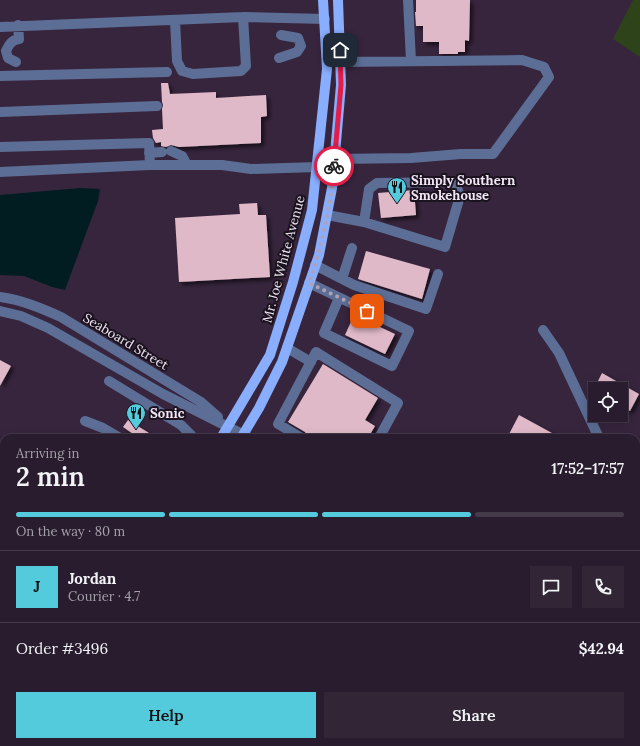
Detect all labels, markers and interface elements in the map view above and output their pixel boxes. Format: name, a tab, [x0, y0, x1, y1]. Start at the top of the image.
pin	[323, 33, 357, 67]
icon: home	[329, 39, 351, 61]
courier	[314, 146, 354, 186]
icon: bike	[323, 155, 345, 177]
place label: Simply Southern Smokehouse	[411, 172, 516, 204]
restaurant icon: Simply Southern Smokehouse	[386, 176, 408, 204]
street label: Mr. Joe White Avenue	[258, 194, 309, 325]
pin	[350, 294, 384, 328]
icon: bag	[356, 300, 378, 322]
street label: Seaboard Street	[80, 309, 172, 374]
map controls	[588, 382, 628, 422]
button: locate	[588, 382, 628, 422]
restaurant icon: Sonic	[125, 402, 147, 430]
place label: Sonic	[150, 405, 185, 422]
text: Arriving in	[16, 445, 79, 462]
text: 17:52–17:57	[551, 459, 624, 478]
text: 2 min	[16, 460, 85, 493]
text: On the way · 80 m	[16, 523, 125, 540]
button: chat	[530, 566, 572, 608]
button: phone	[582, 566, 624, 608]
text: Jordan	[68, 569, 116, 588]
text: J	[34, 577, 40, 596]
text: Courier · 4.7	[68, 588, 140, 605]
text: Order #3496	[16, 639, 108, 658]
text: $42.94	[579, 639, 624, 658]
button: Help	[16, 692, 316, 738]
button: Share	[324, 692, 624, 738]

